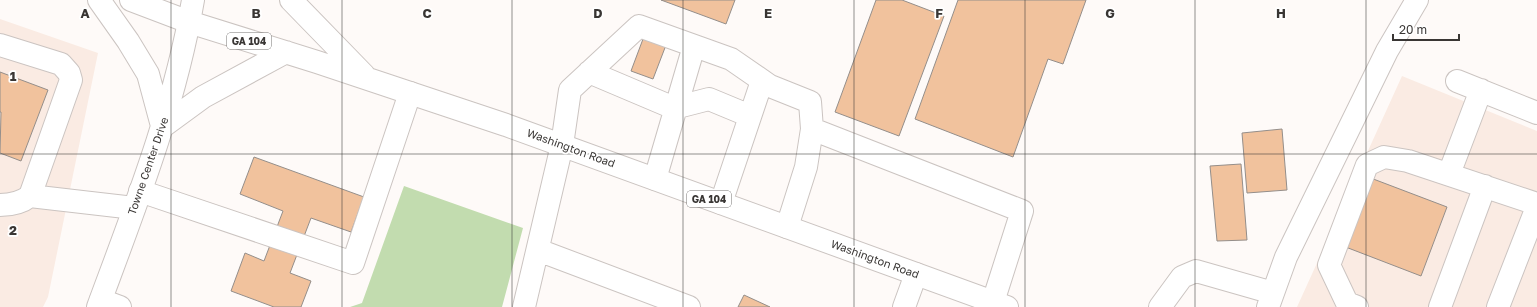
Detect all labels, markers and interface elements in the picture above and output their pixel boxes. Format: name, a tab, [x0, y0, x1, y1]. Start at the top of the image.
text: A	[80, 5, 90, 21]
text: B	[251, 5, 261, 21]
text: C	[422, 5, 432, 21]
text: D	[593, 5, 603, 21]
text: E	[764, 5, 772, 21]
text: F	[935, 5, 943, 21]
text: G	[1105, 5, 1115, 21]
text: H	[1276, 5, 1286, 21]
scale bar	[1393, 16, 1459, 42]
text: 20 m	[1399, 22, 1427, 37]
road number: GA 104	[227, 33, 271, 49]
text: 1	[10, 68, 17, 84]
street label: Towne Center Drive	[125, 115, 170, 217]
street label: Washington Road	[525, 126, 617, 170]
road number: GA 104	[687, 191, 731, 207]
text: 2	[9, 222, 17, 238]
street label: Washington Road	[829, 237, 921, 281]

